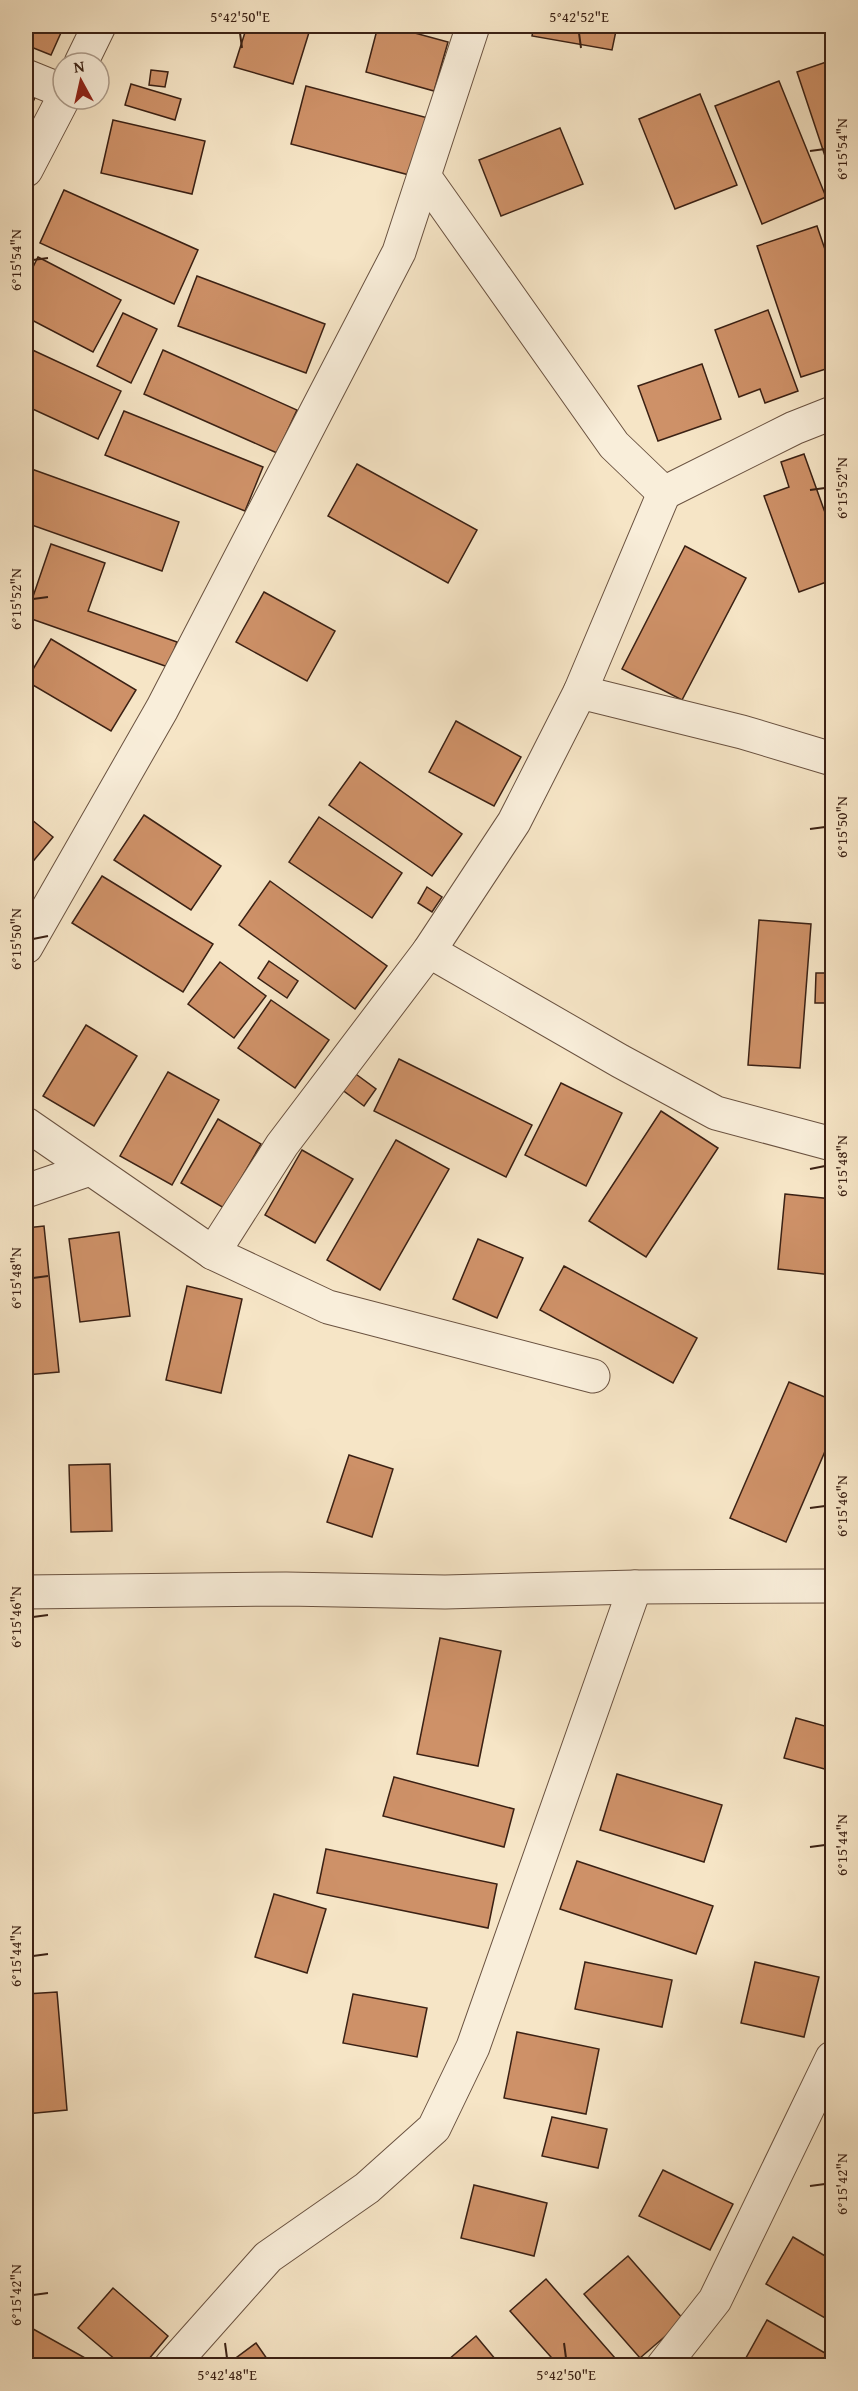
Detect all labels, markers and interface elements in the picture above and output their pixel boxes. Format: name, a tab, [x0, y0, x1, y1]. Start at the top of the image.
text: 5°42'50"E	[210, 6, 270, 27]
text: 5°42'52"E	[549, 6, 609, 27]
north arrow	[51, 51, 111, 111]
text: N	[72, 53, 86, 79]
text: 6°15'54"N	[831, 118, 852, 180]
text: 6°15'54"N	[5, 229, 26, 291]
text: 6°15'52"N	[831, 457, 852, 519]
text: 6°15'52"N	[5, 568, 26, 630]
text: 6°15'50"N	[831, 796, 852, 858]
text: 6°15'50"N	[5, 908, 26, 970]
text: 6°15'48"N	[831, 1135, 852, 1197]
text: 6°15'48"N	[5, 1247, 26, 1309]
text: 6°15'46"N	[831, 1475, 852, 1537]
text: 6°15'46"N	[5, 1586, 26, 1648]
text: 6°15'44"N	[831, 1814, 852, 1876]
text: 6°15'44"N	[5, 1925, 26, 1987]
text: 6°15'42"N	[831, 2153, 852, 2215]
text: 6°15'42"N	[5, 2264, 26, 2326]
text: 5°42'48"E	[197, 2364, 257, 2385]
text: 5°42'50"E	[536, 2364, 596, 2385]

